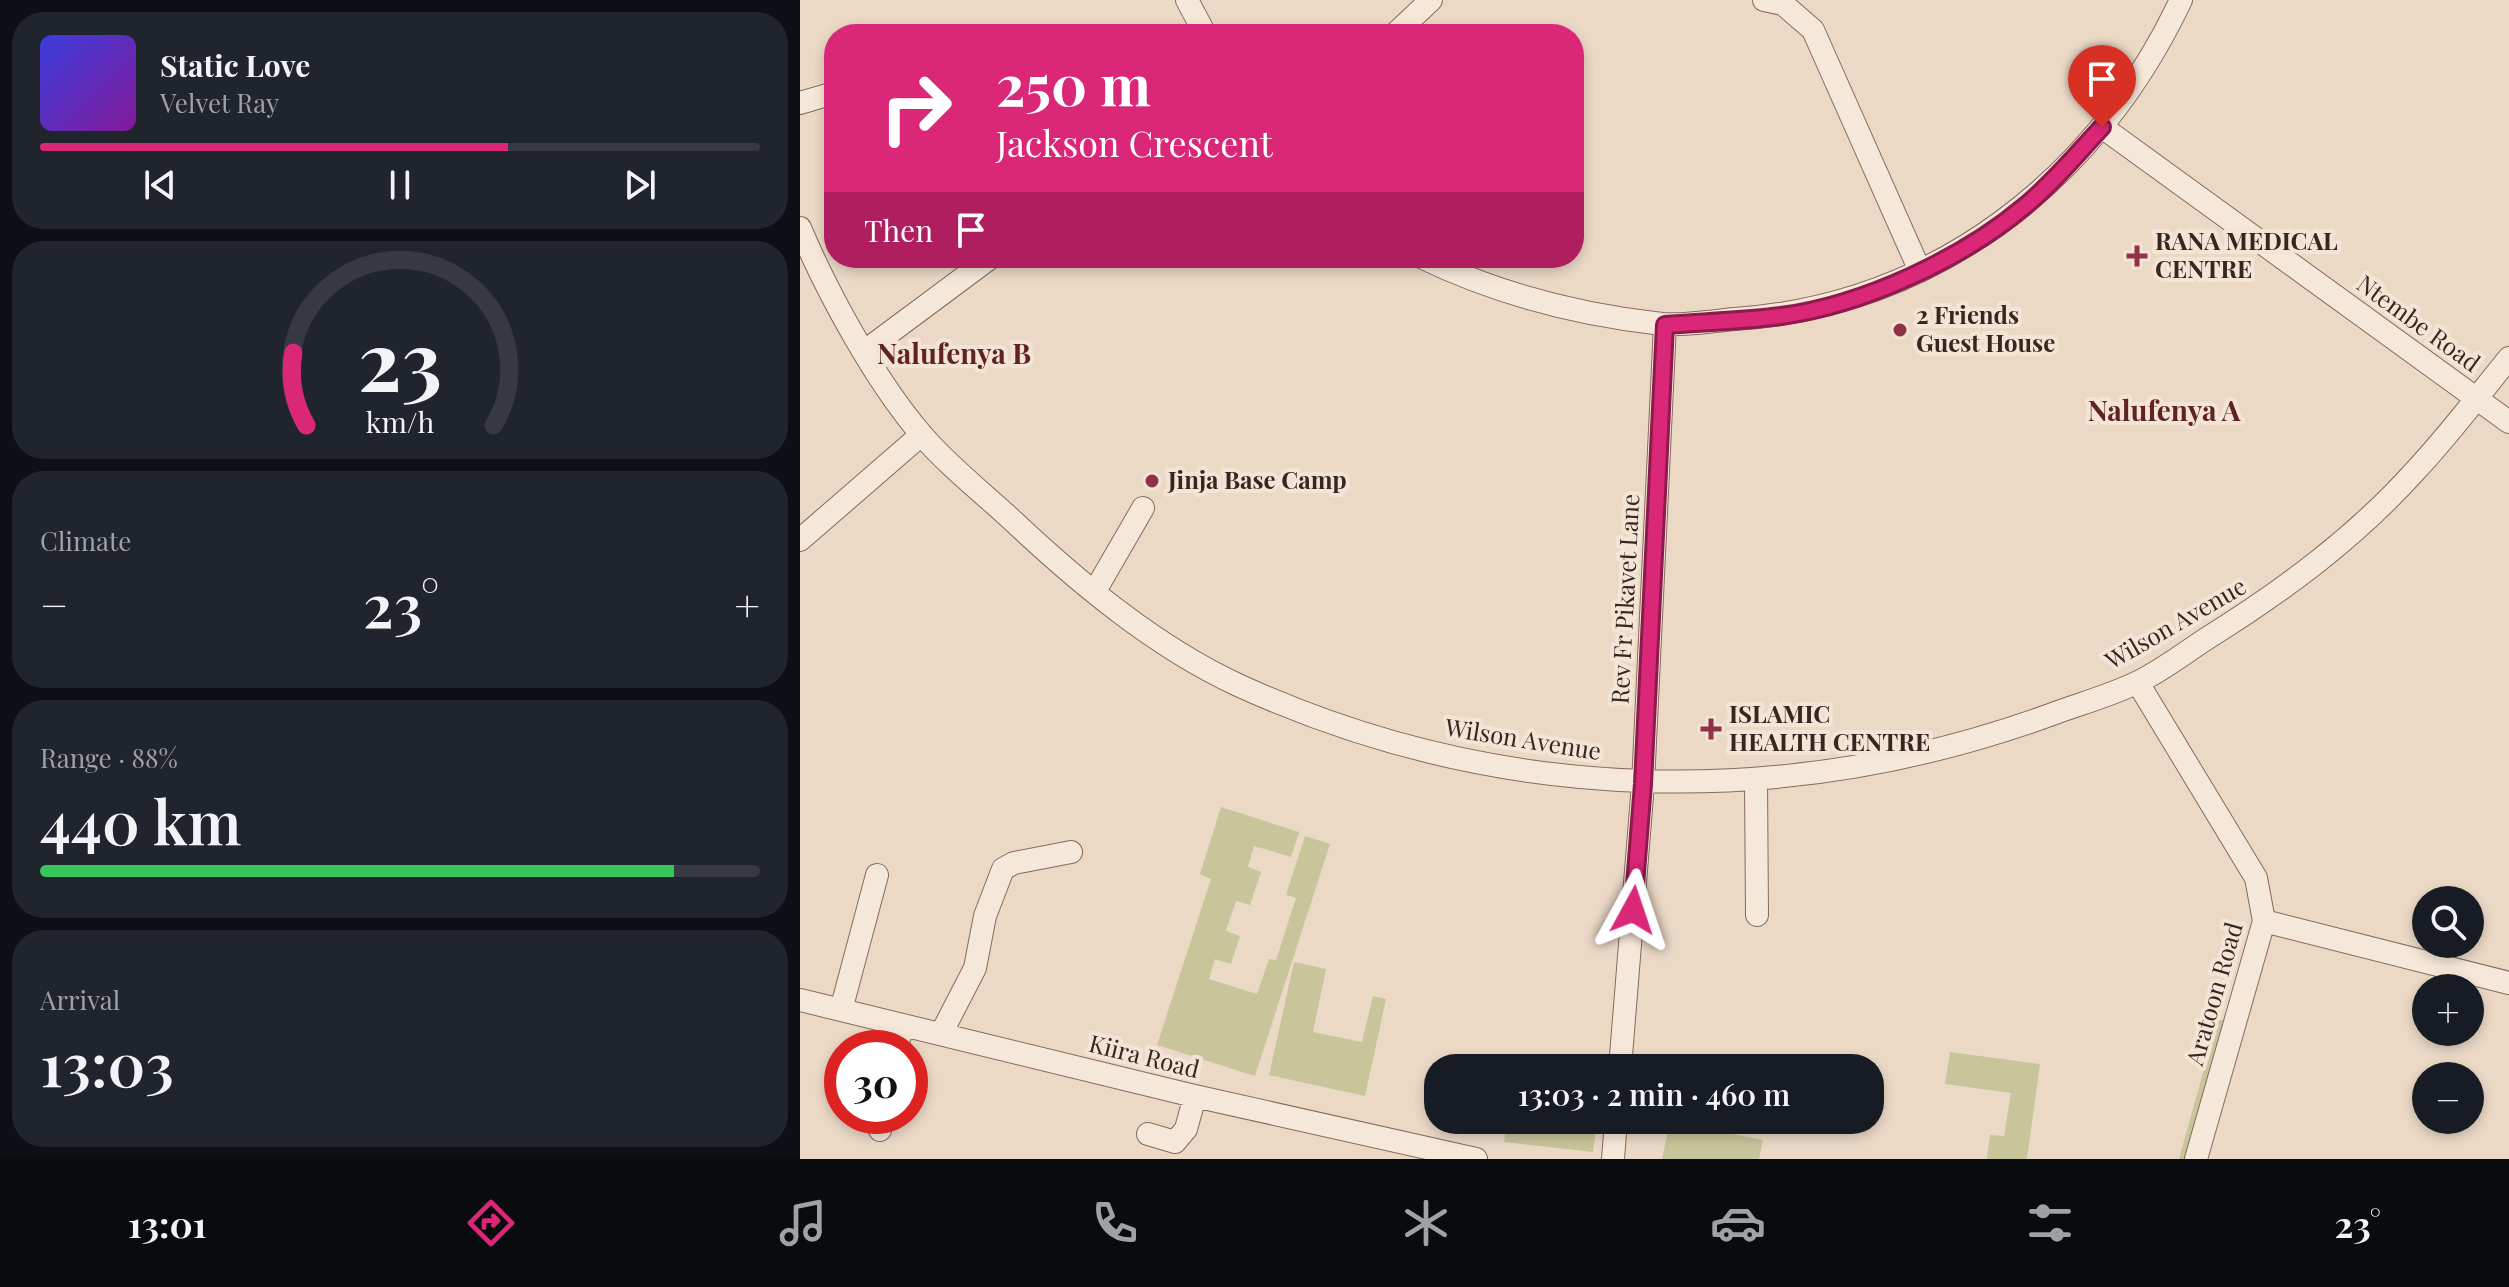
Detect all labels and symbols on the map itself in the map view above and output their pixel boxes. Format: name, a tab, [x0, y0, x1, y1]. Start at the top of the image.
pin	[2068, 45, 2136, 127]
place label: RANA MEDICAL CENTRE	[2155, 224, 2338, 284]
marker: RANA MEDICAL CENTRE	[2126, 245, 2148, 267]
street label: Ntembe Road	[2351, 267, 2487, 378]
place label: 2 Friends Guest House	[1916, 298, 2055, 358]
marker: 2 Friends Guest House	[1891, 321, 1909, 339]
district label: Nalufenya B	[877, 334, 1031, 371]
district label: Nalufenya A	[2088, 391, 2241, 428]
place label: Jinja Base Camp	[1167, 463, 1347, 495]
marker: Jinja Base Camp	[1143, 472, 1161, 490]
street label: Rev Fr Pikavet Lane	[1603, 493, 1645, 705]
street label: Wilson Avenue	[2098, 569, 2251, 676]
place label: ISLAMIC HEALTH CENTRE	[1729, 697, 1930, 757]
street label: Wilson Avenue	[1442, 710, 1604, 766]
marker: ISLAMIC HEALTH CENTRE	[1700, 718, 1722, 740]
position arrow	[1591, 868, 1675, 952]
street label: Aratoon Road	[2177, 918, 2249, 1070]
street label: Kiira Road	[1086, 1026, 1203, 1084]
speed limit sign: 30	[824, 1030, 928, 1134]

